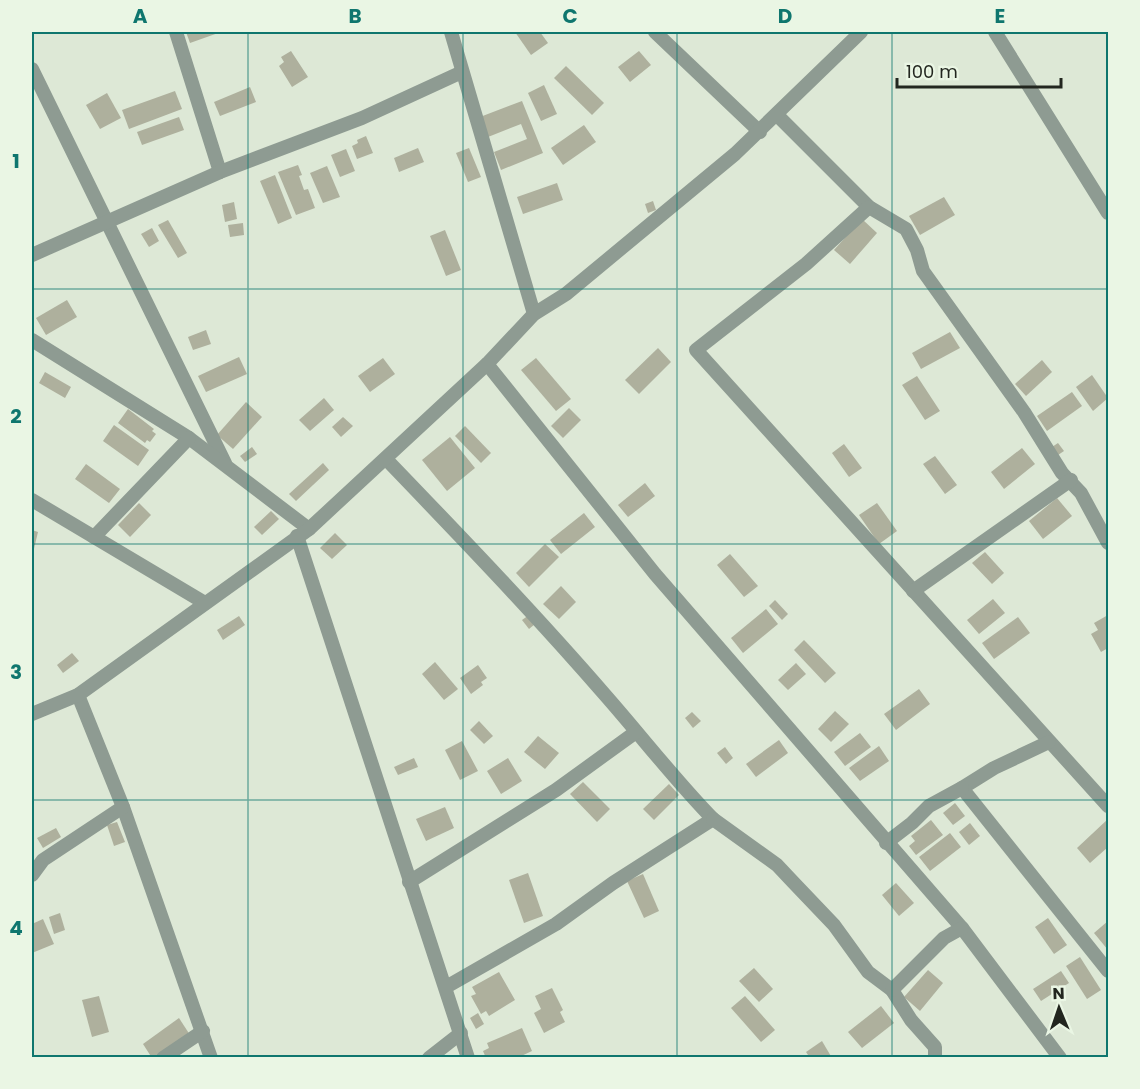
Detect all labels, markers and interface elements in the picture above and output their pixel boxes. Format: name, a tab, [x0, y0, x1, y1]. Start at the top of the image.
text: A	[133, 2, 148, 30]
text: B	[348, 2, 362, 30]
text: C	[562, 2, 578, 30]
text: D	[778, 2, 792, 30]
text: E	[995, 2, 1005, 30]
scale bar	[897, 51, 1060, 89]
text: 100 m	[906, 59, 958, 84]
text: 1	[12, 147, 20, 175]
text: 2	[10, 402, 22, 430]
text: 3	[10, 658, 22, 686]
text: 4	[9, 914, 23, 942]
north arrow	[1029, 978, 1089, 1038]
text: N	[1052, 982, 1065, 1005]

